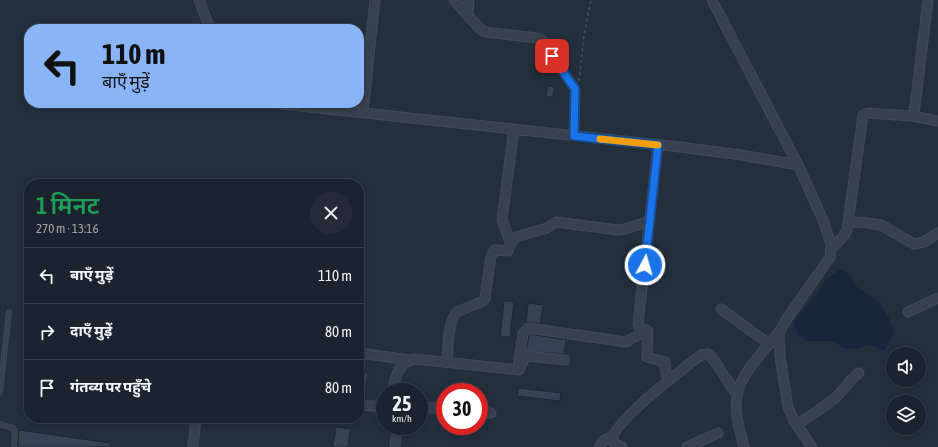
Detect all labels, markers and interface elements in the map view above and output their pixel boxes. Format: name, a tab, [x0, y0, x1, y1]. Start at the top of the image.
text: 110 m	[102, 38, 165, 70]
pin	[535, 39, 569, 73]
icon: left	[36, 40, 88, 92]
icon: arrive	[541, 45, 563, 67]
text: बाएँ मुड़ें	[102, 71, 150, 92]
text: 1 मिनट	[36, 192, 99, 219]
button: close	[310, 192, 352, 234]
text: 270 m · 13:16	[36, 221, 99, 236]
position arrow	[624, 244, 666, 286]
icon: left	[36, 265, 58, 287]
text: बाएँ मुड़ें	[70, 266, 113, 283]
text: 110 m	[318, 267, 352, 284]
icon: right	[36, 321, 58, 343]
text: दाएँ मुड़ें	[70, 322, 112, 339]
text: 80 m	[325, 323, 352, 340]
map controls	[886, 347, 926, 435]
button: sound	[886, 347, 926, 387]
icon: arrive	[36, 377, 58, 399]
text: गंतव्य पर पहुँचे	[70, 378, 151, 395]
text: 80 m	[325, 379, 352, 396]
speed limit sign: 30	[436, 383, 488, 435]
text: 25	[393, 392, 411, 415]
button: layers	[886, 395, 926, 435]
text: km/h	[392, 413, 412, 424]

